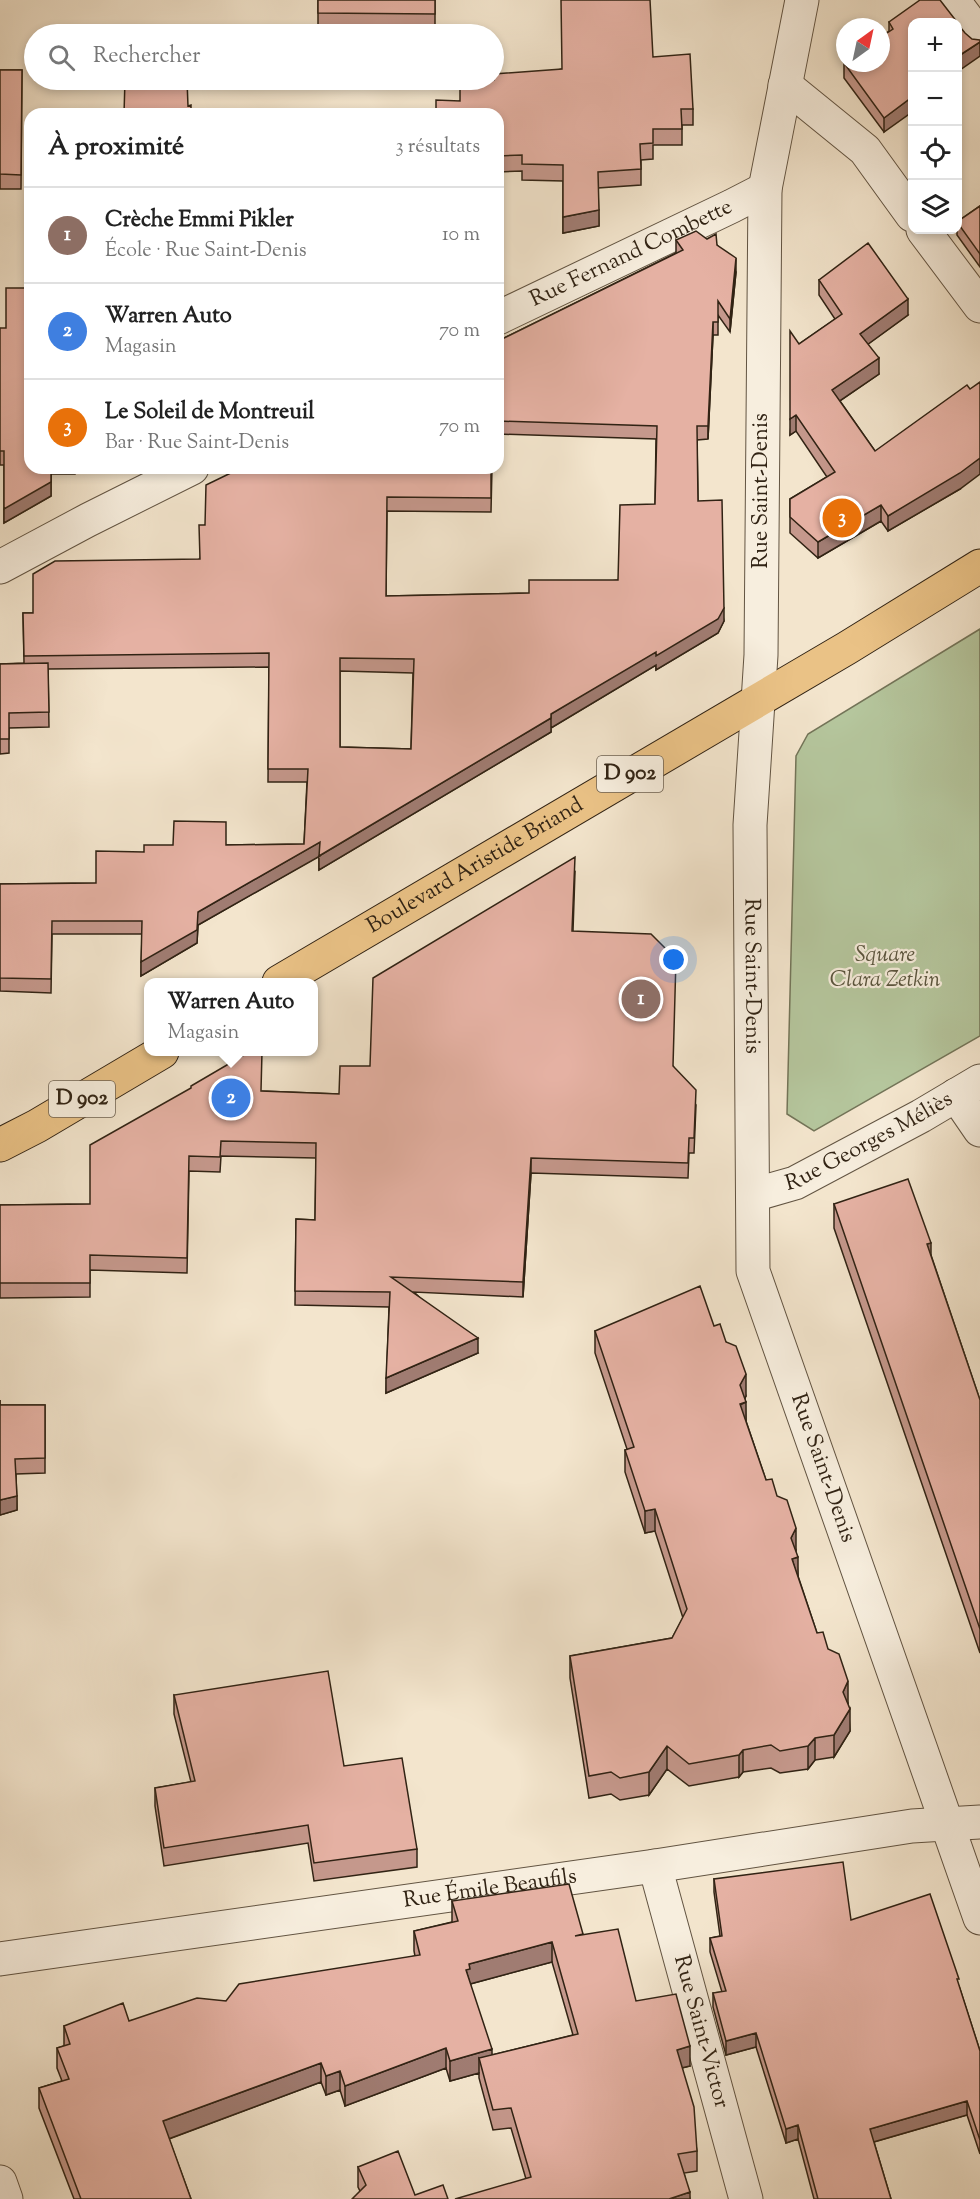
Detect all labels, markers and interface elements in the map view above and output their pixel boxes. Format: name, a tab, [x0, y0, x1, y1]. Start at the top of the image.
north arrow	[836, 18, 890, 72]
map controls	[908, 18, 962, 234]
button: +	[908, 18, 962, 72]
search box	[24, 24, 504, 90]
icon: search	[45, 41, 78, 74]
text: Rechercher	[93, 41, 200, 73]
button: −	[908, 72, 962, 126]
button: locate	[908, 126, 962, 180]
text: À proximité	[48, 129, 184, 166]
text: 3 résultats	[396, 133, 480, 162]
button: layers	[908, 180, 962, 234]
street label: Rue Fernand Combette	[525, 192, 738, 316]
text: Crèche Emmi Pikler	[105, 205, 294, 237]
text: 1	[64, 221, 71, 250]
text: 10 m	[442, 221, 480, 250]
text: École · Rue Saint-Denis	[105, 237, 307, 266]
text: Warren Auto	[105, 301, 232, 333]
text: 2	[63, 317, 72, 346]
text: 70 m	[439, 317, 480, 346]
text: Magasin	[105, 333, 177, 362]
text: Le Soleil de Montreuil	[105, 397, 314, 429]
text: 3	[63, 413, 72, 442]
text: 70 m	[439, 413, 480, 442]
street label: Rue Saint-Denis	[746, 413, 778, 569]
text: Bar · Rue Saint-Denis	[105, 429, 289, 458]
pin: 3	[822, 496, 862, 540]
road number: D 902	[597, 756, 663, 792]
street label: Boulevard Aristide Briand	[361, 790, 590, 943]
street label: Rue Saint-Denis	[734, 898, 768, 1054]
park label: Square Clara Zetkin	[830, 940, 941, 997]
your location	[659, 945, 688, 974]
pin: 1	[622, 976, 660, 1022]
popup	[144, 978, 318, 1056]
text: Warren Auto	[168, 987, 294, 1019]
text: Magasin	[168, 1019, 239, 1048]
pin: 2	[212, 1076, 250, 1120]
road number: D 902	[49, 1081, 115, 1117]
street label: Rue Georges Méliès	[782, 1084, 959, 1201]
street label: Rue Saint-Denis	[781, 1389, 863, 1547]
street label: Rue Émile Beaufils	[401, 1861, 579, 1918]
street label: Rue Saint-Victor	[664, 1952, 737, 2112]

